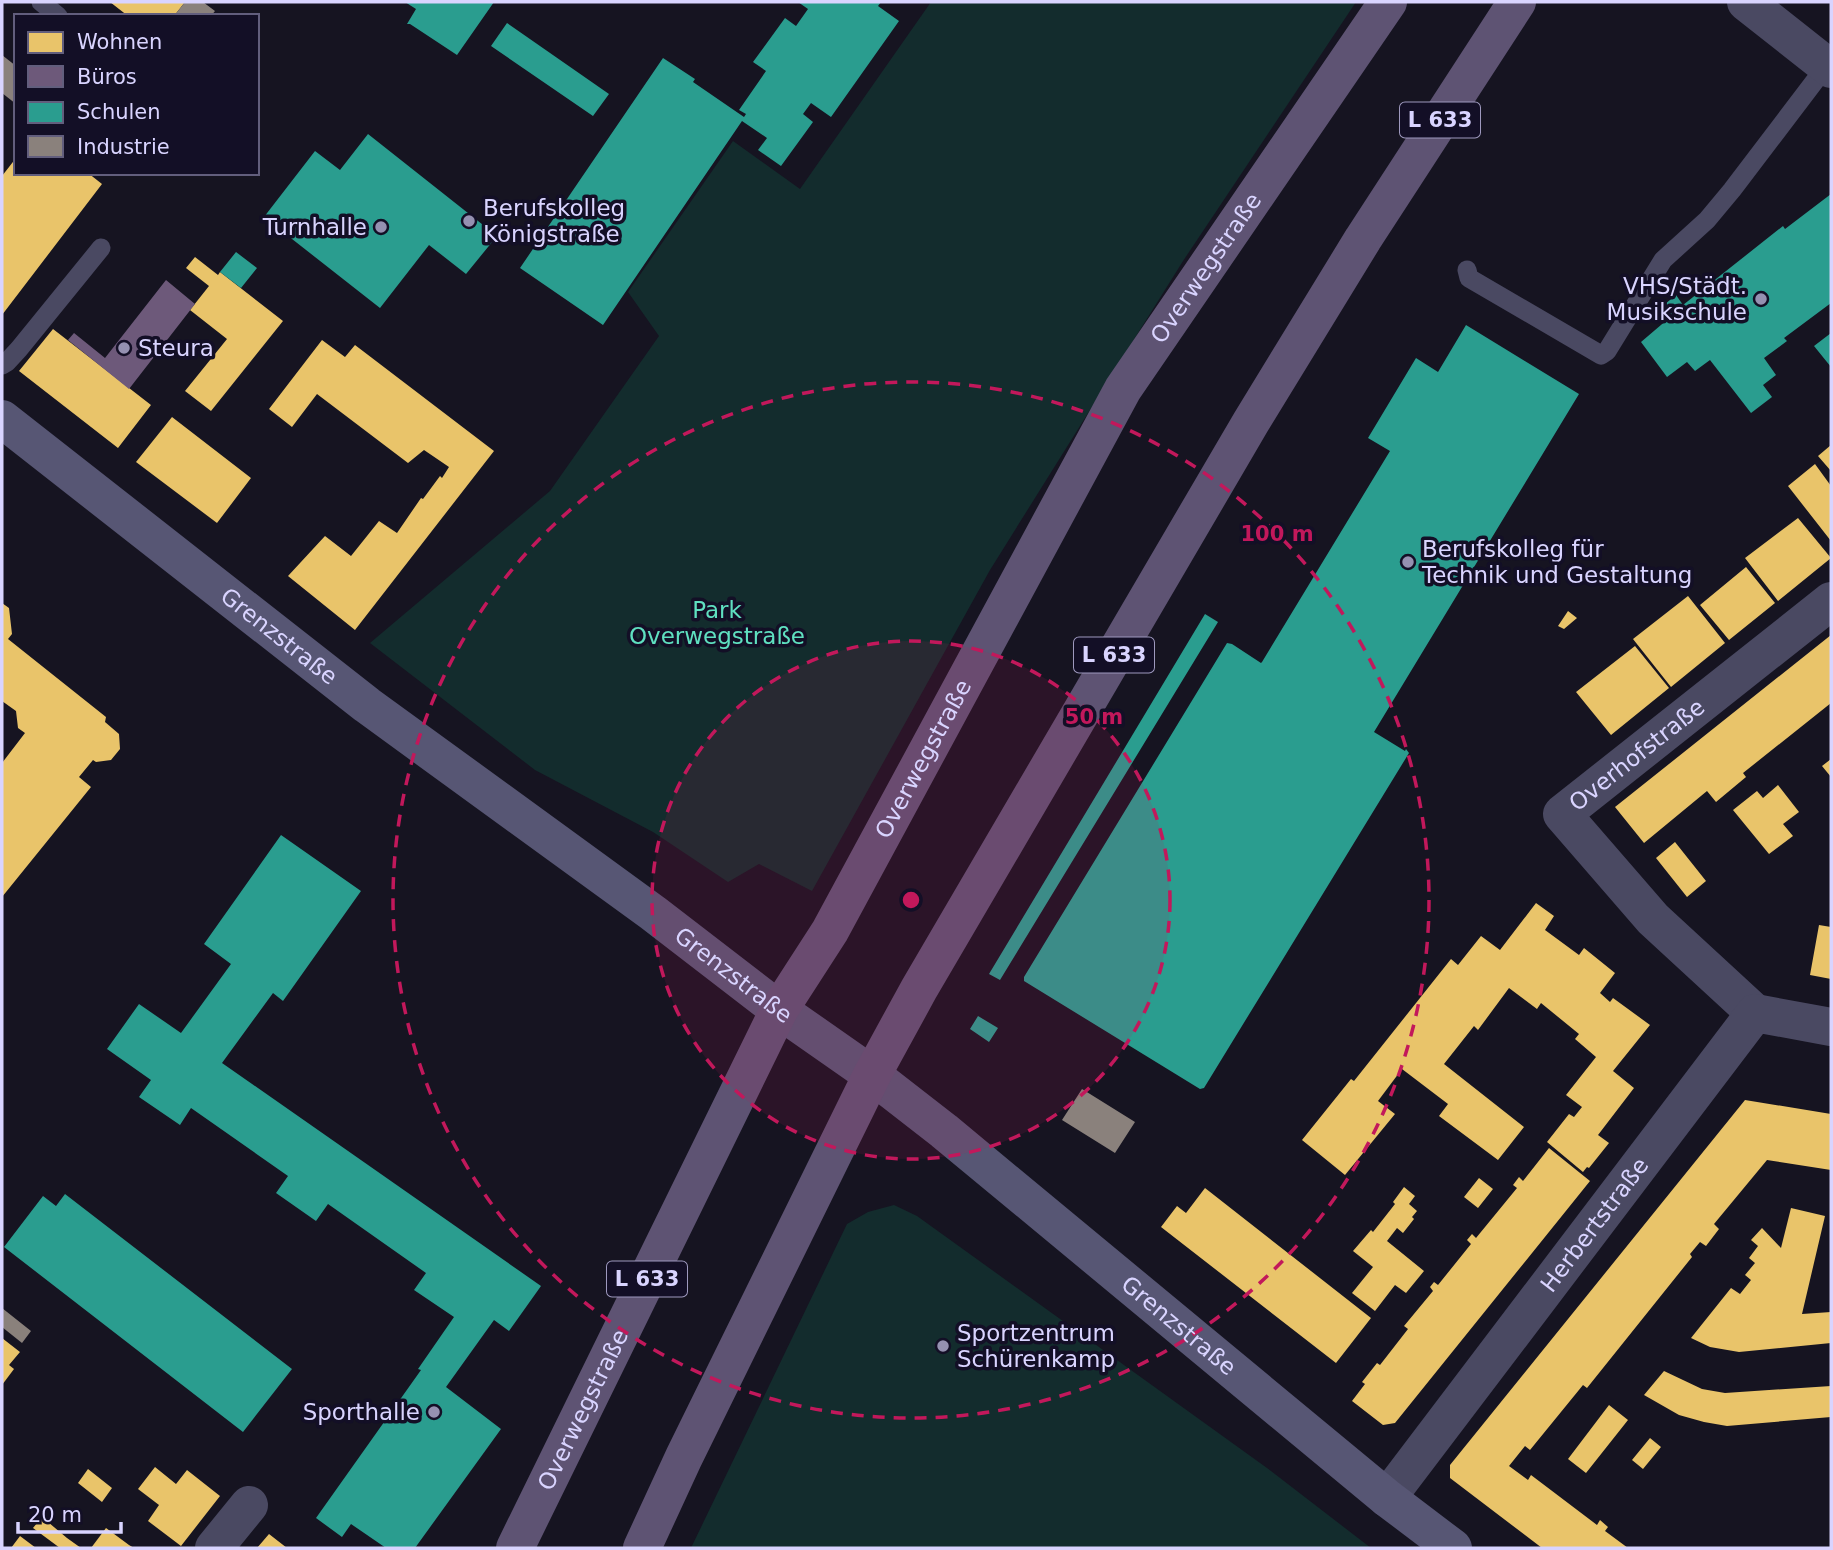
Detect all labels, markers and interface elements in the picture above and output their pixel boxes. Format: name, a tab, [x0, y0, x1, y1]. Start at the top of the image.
legend	[14, 14, 259, 175]
text: Wohnen	[77, 30, 162, 54]
text: Büros	[77, 65, 137, 89]
text: Schulen	[77, 100, 161, 124]
road number: L 633	[1400, 102, 1480, 138]
text: Industrie	[77, 135, 170, 159]
street label: Overwegstraße	[1145, 188, 1266, 348]
place label: Berufskolleg Königstraße	[483, 195, 625, 247]
marker: Berufskolleg Königstraße	[461, 213, 477, 229]
place label: Turnhalle	[262, 214, 367, 240]
marker: Turnhalle	[373, 219, 389, 235]
place label: VHS/Städt. Musikschule	[1607, 273, 1747, 325]
marker: VHS/Städt. Musikschule	[1753, 291, 1769, 307]
place label: Steura	[138, 335, 214, 361]
marker: Steura	[116, 340, 132, 356]
text: 100 m	[1240, 522, 1314, 546]
place label: Berufskolleg für Technik und Gestaltung	[1421, 536, 1692, 588]
marker: Berufskolleg für Technik und Gestaltung	[1400, 554, 1416, 570]
street label: Grenzstraße	[216, 582, 343, 690]
park label: Park Overwegstraße	[629, 597, 805, 649]
road number: L 633	[1074, 638, 1154, 672]
street label: Overwegstraße	[870, 675, 976, 843]
street label: Overhofstraße	[1564, 693, 1709, 816]
text: 50 m	[1065, 705, 1123, 729]
centre of rings	[899, 888, 923, 912]
street label: Grenzstraße	[670, 922, 797, 1028]
street label: Herbertstraße	[1535, 1153, 1653, 1297]
road number: L 633	[607, 1262, 687, 1296]
street label: Grenzstraße	[1116, 1271, 1241, 1380]
place label: Sportzentrum Schürenkamp	[957, 1320, 1115, 1372]
street label: Overwegstraße	[532, 1325, 633, 1495]
marker: Sportzentrum Schürenkamp	[935, 1338, 951, 1354]
place label: Sporthalle	[303, 1399, 420, 1425]
marker: Sporthalle	[426, 1404, 442, 1420]
scale bar	[18, 1490, 121, 1534]
text: 20 m	[28, 1503, 82, 1527]

